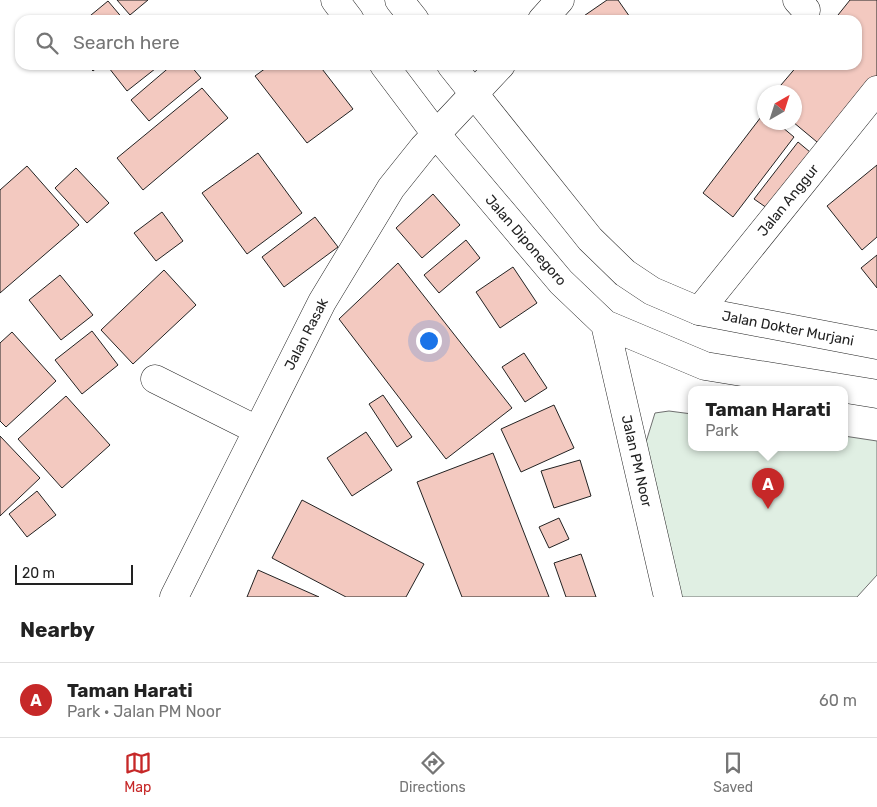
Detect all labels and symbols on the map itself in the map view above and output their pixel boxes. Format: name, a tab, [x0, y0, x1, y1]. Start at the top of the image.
north arrow	[757, 85, 802, 130]
street label: Jalan Anggur	[754, 160, 823, 240]
street label: Jalan Diponegoro	[481, 191, 570, 289]
street label: Jalan Rasak	[281, 295, 332, 373]
street label: Jalan Dokter Murjani	[720, 307, 855, 350]
your location	[416, 328, 442, 354]
street label: Jalan PM Noor	[618, 413, 656, 510]
pin: A	[752, 468, 784, 509]
scale bar	[15, 562, 132, 585]

